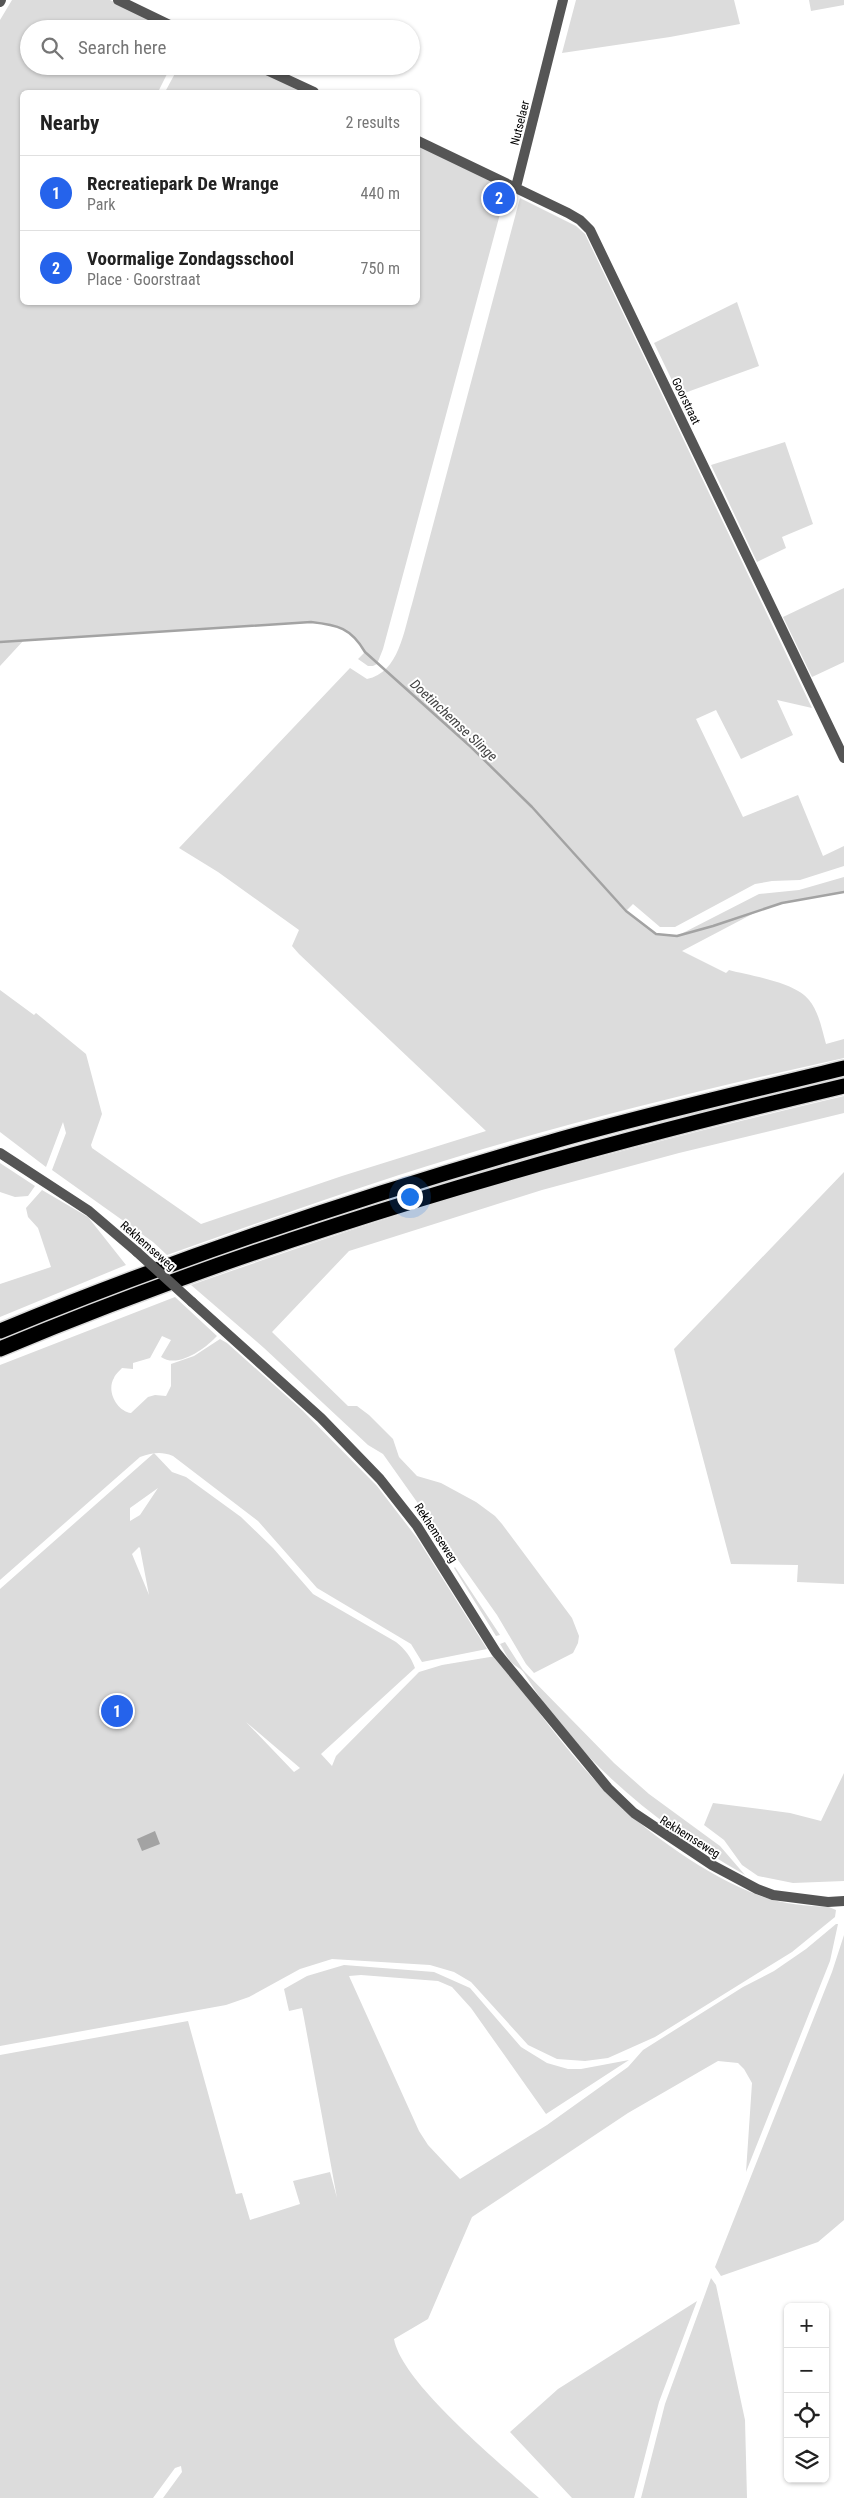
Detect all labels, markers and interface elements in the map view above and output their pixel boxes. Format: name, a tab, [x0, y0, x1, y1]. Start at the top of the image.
search box	[20, 20, 420, 75]
icon: search	[38, 34, 66, 62]
text: Search here	[78, 36, 166, 59]
street label: Nutselaer	[508, 99, 532, 147]
text: Nearby	[40, 111, 99, 135]
text: 2 results	[345, 113, 400, 132]
text: Recreatiepark De Wrange	[87, 172, 279, 195]
pin: 2	[483, 179, 515, 217]
text: 1	[52, 184, 60, 203]
text: 440 m	[361, 184, 400, 203]
text: Park	[87, 195, 116, 214]
text: Voormalige Zondagsschool	[87, 247, 294, 270]
text: 2	[52, 259, 60, 278]
text: 750 m	[361, 259, 400, 278]
text: Place · Goorstraat	[87, 270, 200, 289]
street label: Goorstraat	[669, 375, 704, 427]
water label: Doetinchemse Slinge	[407, 676, 501, 764]
your location	[397, 1184, 423, 1210]
street label: Rekhemseweg	[118, 1218, 178, 1274]
street label: Rekhemseweg	[412, 1501, 461, 1566]
pin: 1	[101, 1692, 133, 1730]
street label: Rekhemseweg	[657, 1813, 723, 1861]
map controls	[784, 2303, 829, 2483]
button: +	[784, 2303, 829, 2348]
button: −	[784, 2348, 829, 2393]
button: locate	[784, 2393, 829, 2438]
button: layers	[784, 2438, 829, 2483]

